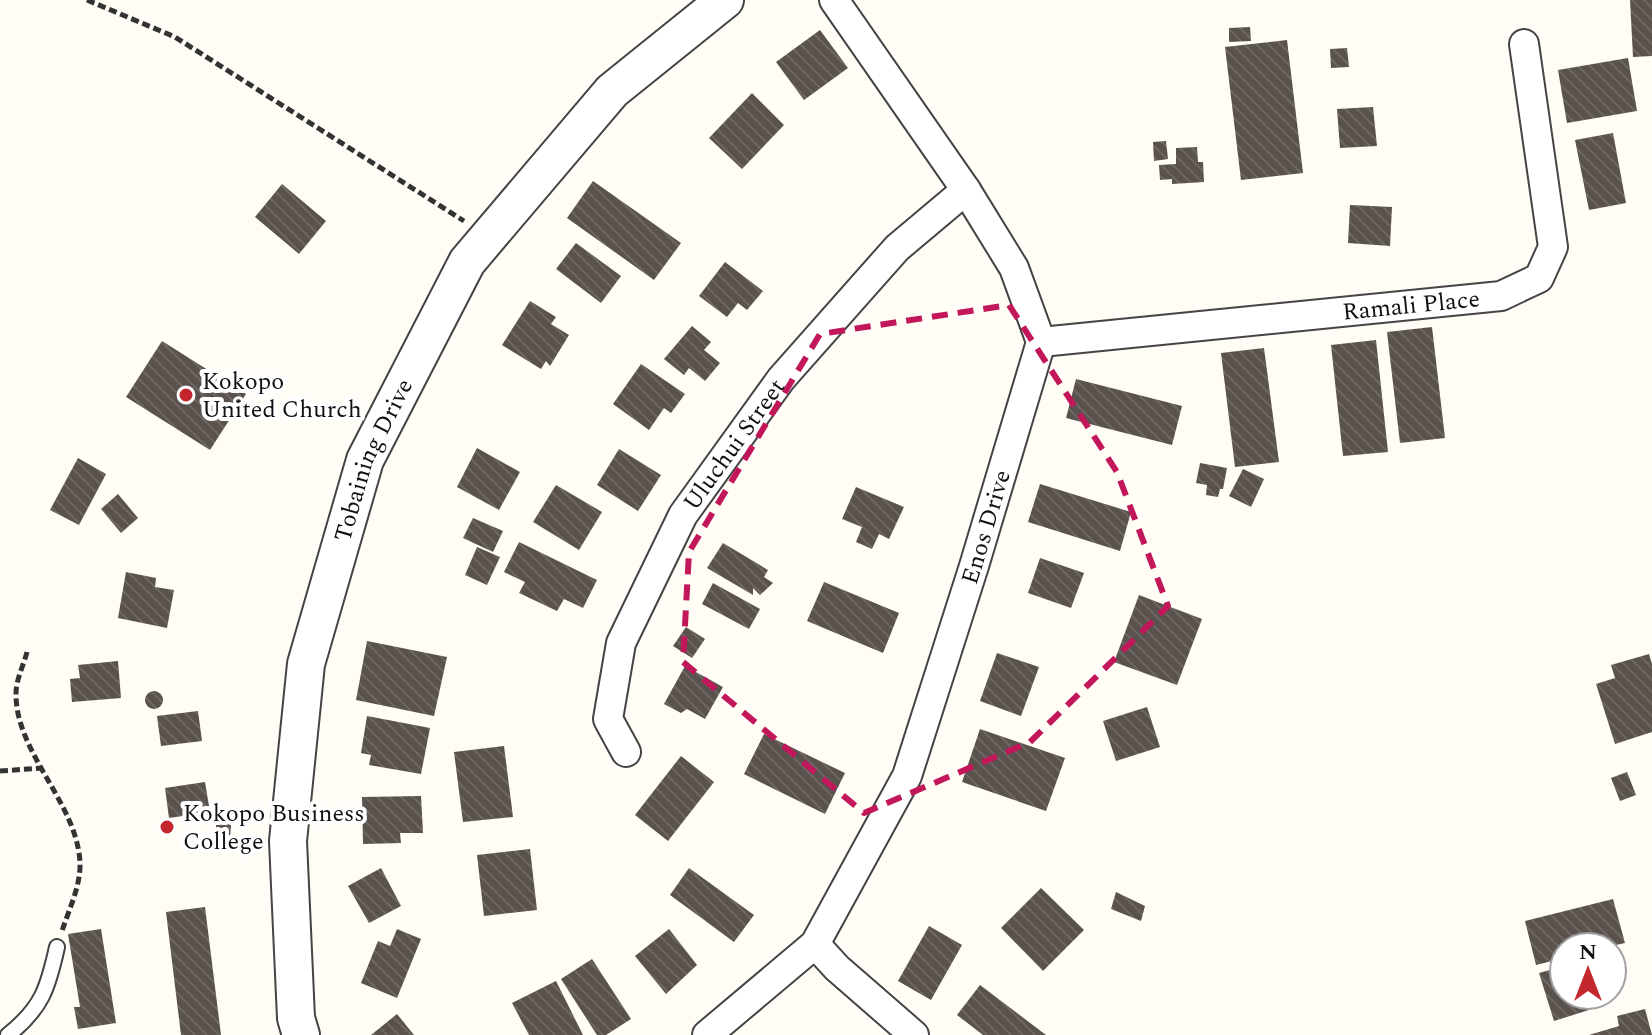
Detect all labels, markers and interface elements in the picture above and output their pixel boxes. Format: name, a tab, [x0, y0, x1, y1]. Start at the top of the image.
street label: Ramali Place	[1341, 281, 1482, 331]
place label: Kokopo United Church	[202, 364, 362, 428]
street label: Uluchui Street	[675, 371, 795, 518]
street label: Tobaining Drive	[325, 372, 423, 546]
marker: Kokopo United Church	[177, 386, 195, 404]
street label: Enos Drive	[952, 466, 1021, 589]
place label: Kokopo Business College	[183, 796, 365, 860]
marker: Kokopo Business College	[158, 818, 176, 836]
north arrow	[1548, 931, 1628, 1011]
text: N	[1579, 936, 1597, 969]

